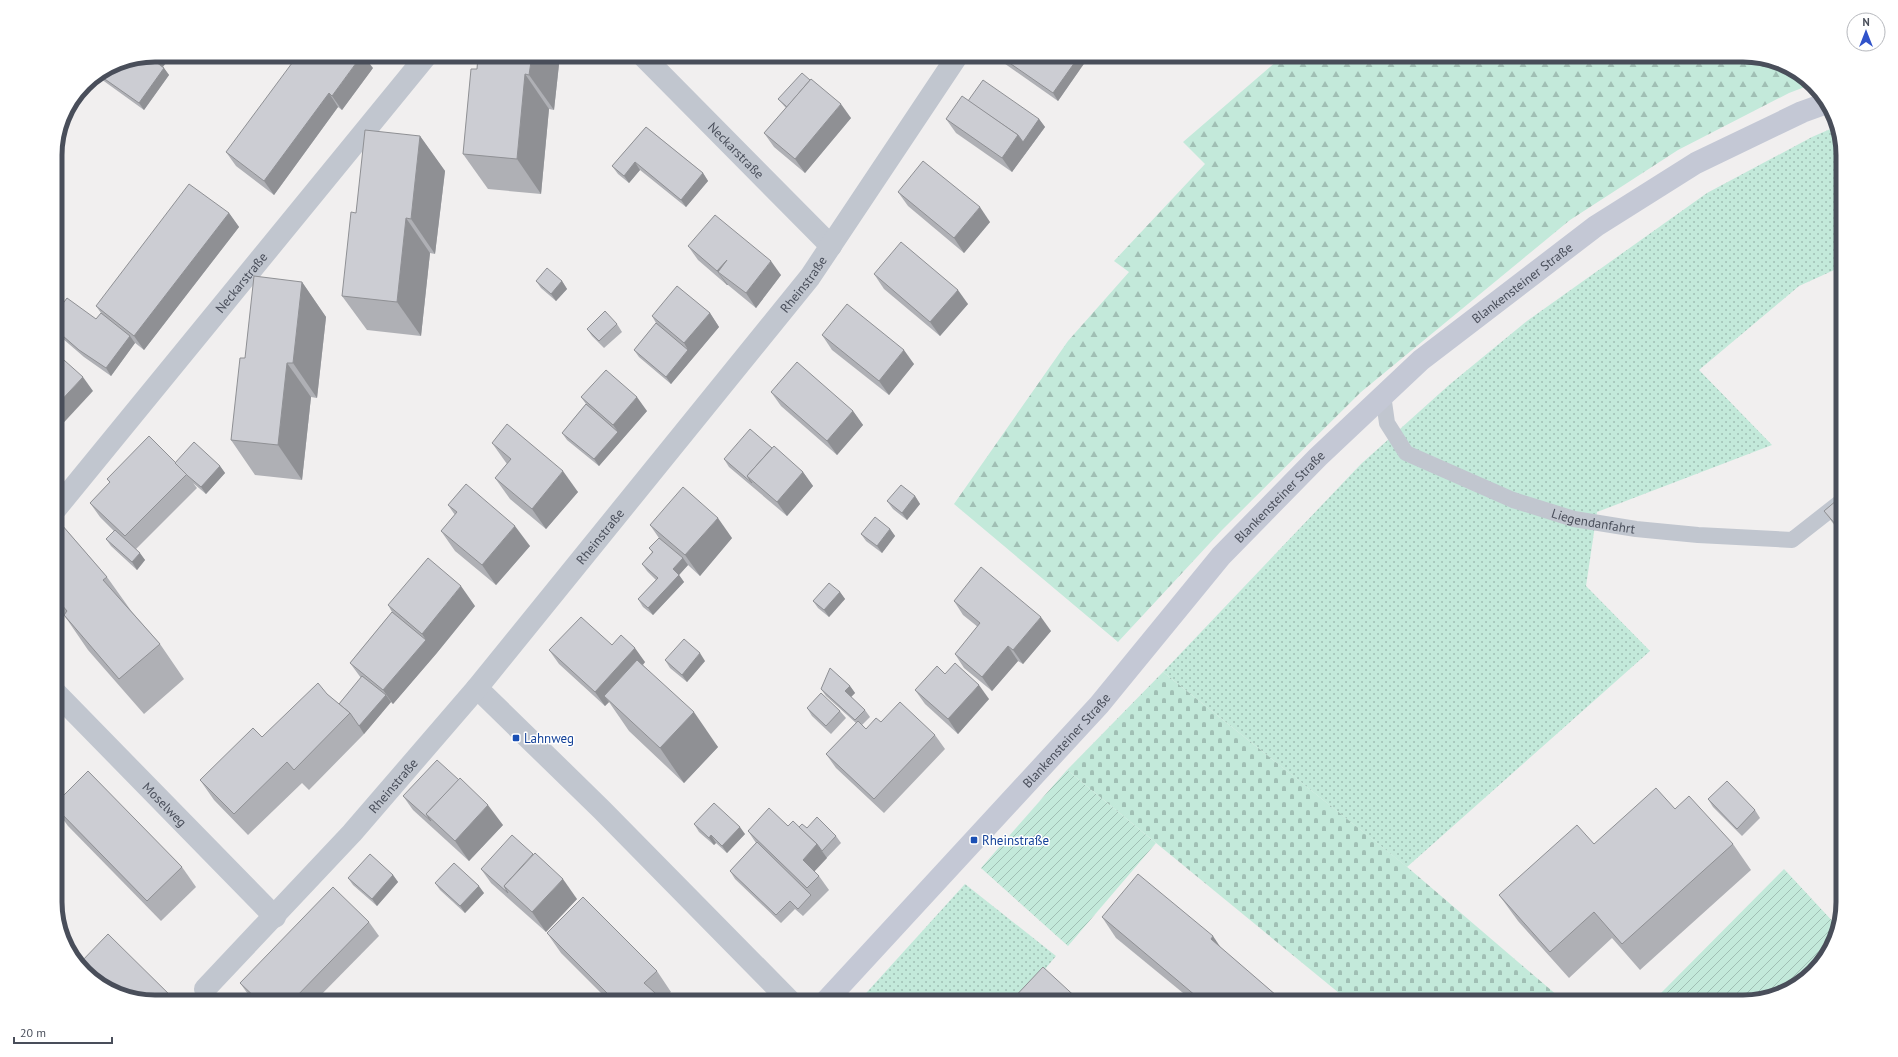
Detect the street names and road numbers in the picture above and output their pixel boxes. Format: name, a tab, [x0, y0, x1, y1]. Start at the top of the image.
street label: Neckarstraße	[704, 118, 768, 182]
street label: Blankensteiner Straße	[1468, 239, 1576, 327]
street label: Neckarstraße	[211, 249, 271, 316]
street label: Rheinstraße	[776, 252, 830, 316]
street label: Blankensteiner Straße	[1230, 447, 1328, 546]
street label: Liegendanfahrt	[1549, 504, 1637, 537]
street label: Rheinstraße	[572, 505, 628, 568]
street label: Blankensteiner Straße	[1019, 689, 1114, 791]
street label: Rheinstraße	[365, 755, 421, 817]
street label: Moselweg	[139, 778, 190, 830]

